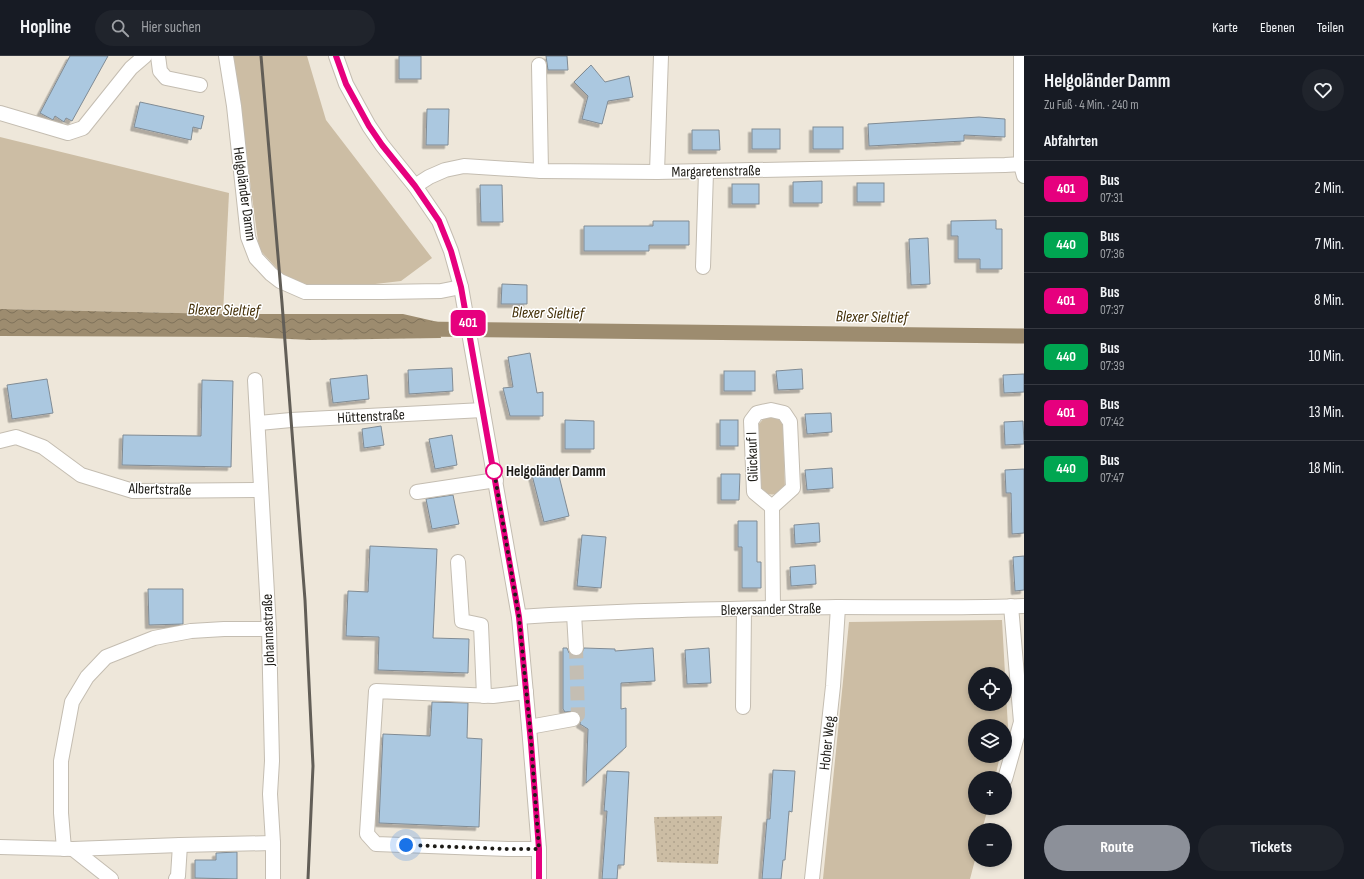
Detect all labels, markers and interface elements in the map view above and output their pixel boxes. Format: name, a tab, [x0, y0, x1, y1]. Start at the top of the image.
search box	[95, 10, 375, 46]
text: Hopline	[20, 16, 71, 39]
icon: search	[109, 17, 131, 39]
text: Hier suchen	[141, 18, 201, 37]
text: Karte	[1212, 19, 1238, 36]
text: Ebenen	[1260, 19, 1295, 36]
text: Teilen	[1317, 19, 1344, 36]
button: heart	[1302, 69, 1344, 111]
text: Helgoländer Damm	[1044, 70, 1170, 93]
text: Zu Fuß · 4 Min. · 240 m	[1044, 97, 1139, 113]
text: Abfahrten	[1044, 132, 1098, 151]
street label: Helgoländer Damm	[228, 146, 261, 242]
street label: Margaretenstraße	[671, 161, 761, 182]
text: Bus	[1100, 171, 1119, 190]
text: 2 Min.	[1314, 179, 1344, 198]
text: 401	[1057, 180, 1075, 197]
text: 07:31	[1100, 190, 1123, 206]
text: Bus	[1100, 227, 1119, 246]
text: 7 Min.	[1315, 235, 1344, 254]
text: 440	[1056, 236, 1076, 253]
text: 07:36	[1100, 246, 1124, 262]
text: Bus	[1100, 283, 1119, 302]
text: 8 Min.	[1314, 291, 1344, 310]
text: 401	[1057, 292, 1075, 309]
water label: Blexer Sieltief	[188, 300, 262, 321]
text: 07:37	[1100, 302, 1124, 318]
water label: Blexer Sieltief	[512, 303, 586, 324]
water label: Blexer Sieltief	[836, 307, 910, 328]
line badge: 401	[445, 310, 491, 336]
text: 401	[459, 314, 477, 331]
text: Bus	[1100, 339, 1119, 358]
text: 10 Min.	[1309, 347, 1344, 366]
text: 440	[1056, 348, 1076, 365]
text: 07:39	[1100, 358, 1125, 374]
text: Bus	[1100, 395, 1119, 414]
text: 13 Min.	[1309, 403, 1344, 422]
text: 401	[1057, 404, 1075, 421]
street label: Hüttenstraße	[337, 405, 405, 428]
text: 07:42	[1100, 414, 1124, 430]
street label: Glückauf I	[742, 432, 763, 482]
text: Bus	[1100, 451, 1119, 470]
text: 18 Min.	[1309, 459, 1344, 478]
text: 440	[1056, 460, 1076, 477]
marker: Helgoländer Damm	[485, 462, 503, 480]
place label: Helgoländer Damm	[506, 462, 606, 481]
text: 07:47	[1100, 470, 1124, 486]
street label: Albertstraße	[127, 479, 192, 500]
street label: Johannastraße	[258, 594, 279, 667]
street label: Blexersander Straße	[721, 599, 821, 620]
map controls	[968, 667, 1012, 867]
button: locate	[968, 667, 1012, 711]
street label: Hoher Weg	[815, 715, 840, 771]
button: layers	[968, 719, 1012, 763]
button: +	[968, 771, 1012, 815]
button: −	[968, 823, 1012, 867]
button: Route	[1044, 825, 1190, 871]
button: Tickets	[1198, 825, 1344, 871]
your location	[396, 835, 416, 855]

